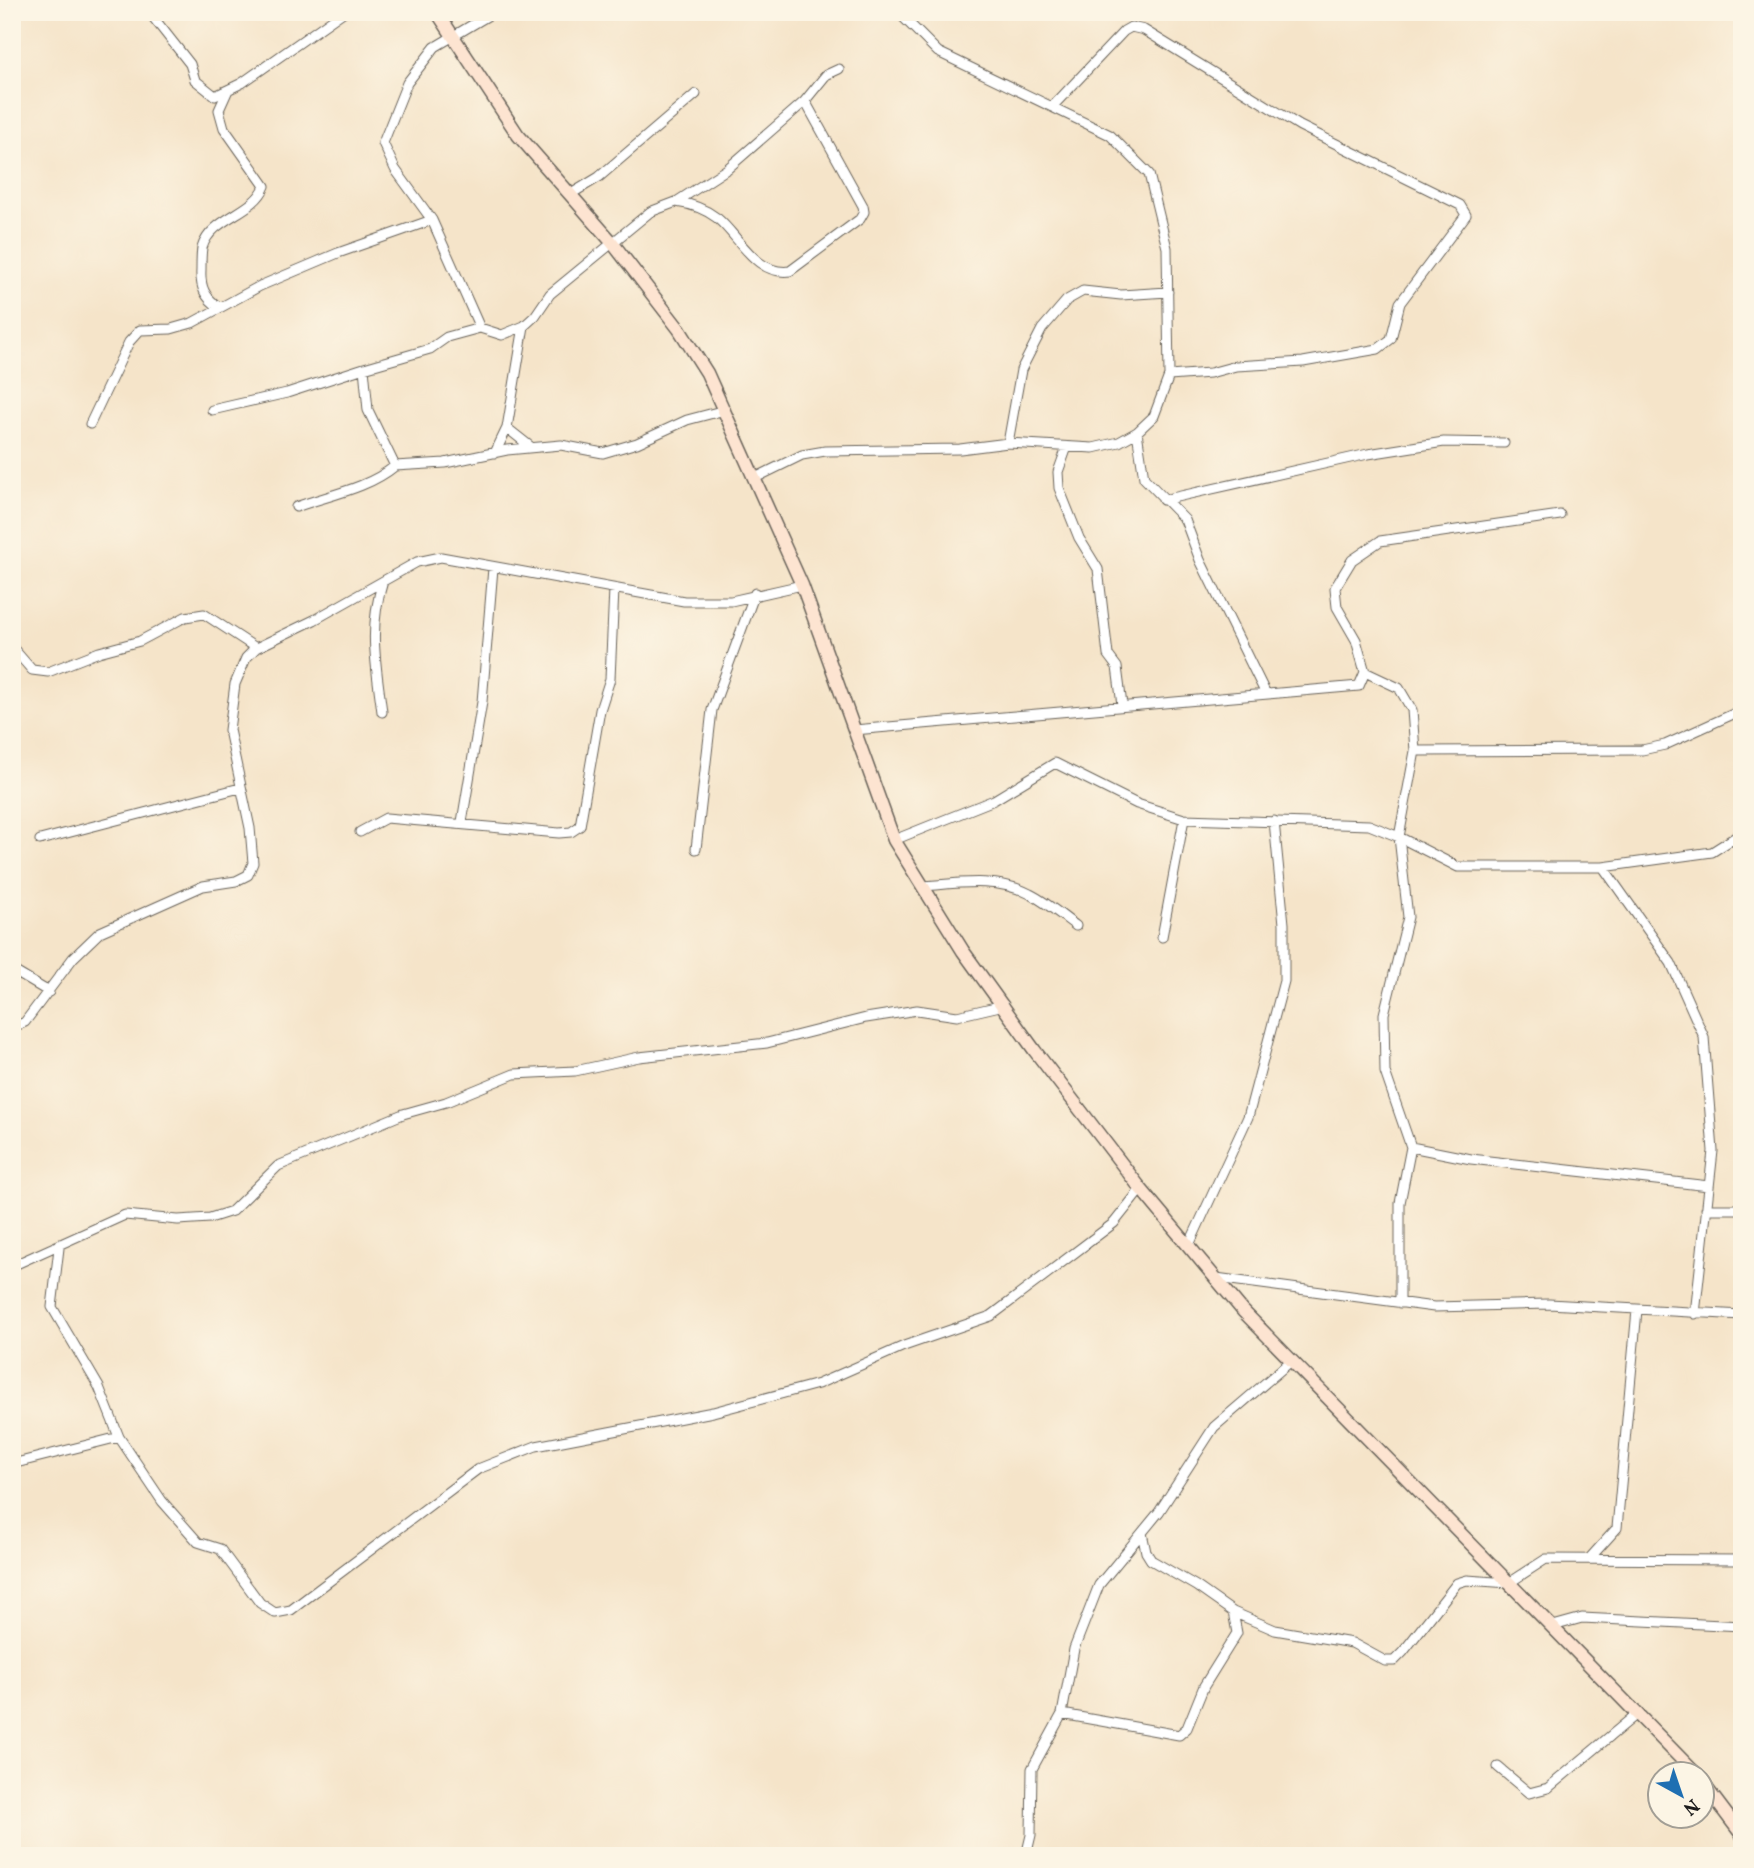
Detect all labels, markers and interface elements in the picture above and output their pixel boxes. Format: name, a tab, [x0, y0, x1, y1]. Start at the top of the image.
north arrow	[1646, 1759, 1716, 1829]
text: N	[1677, 1792, 1704, 1821]

